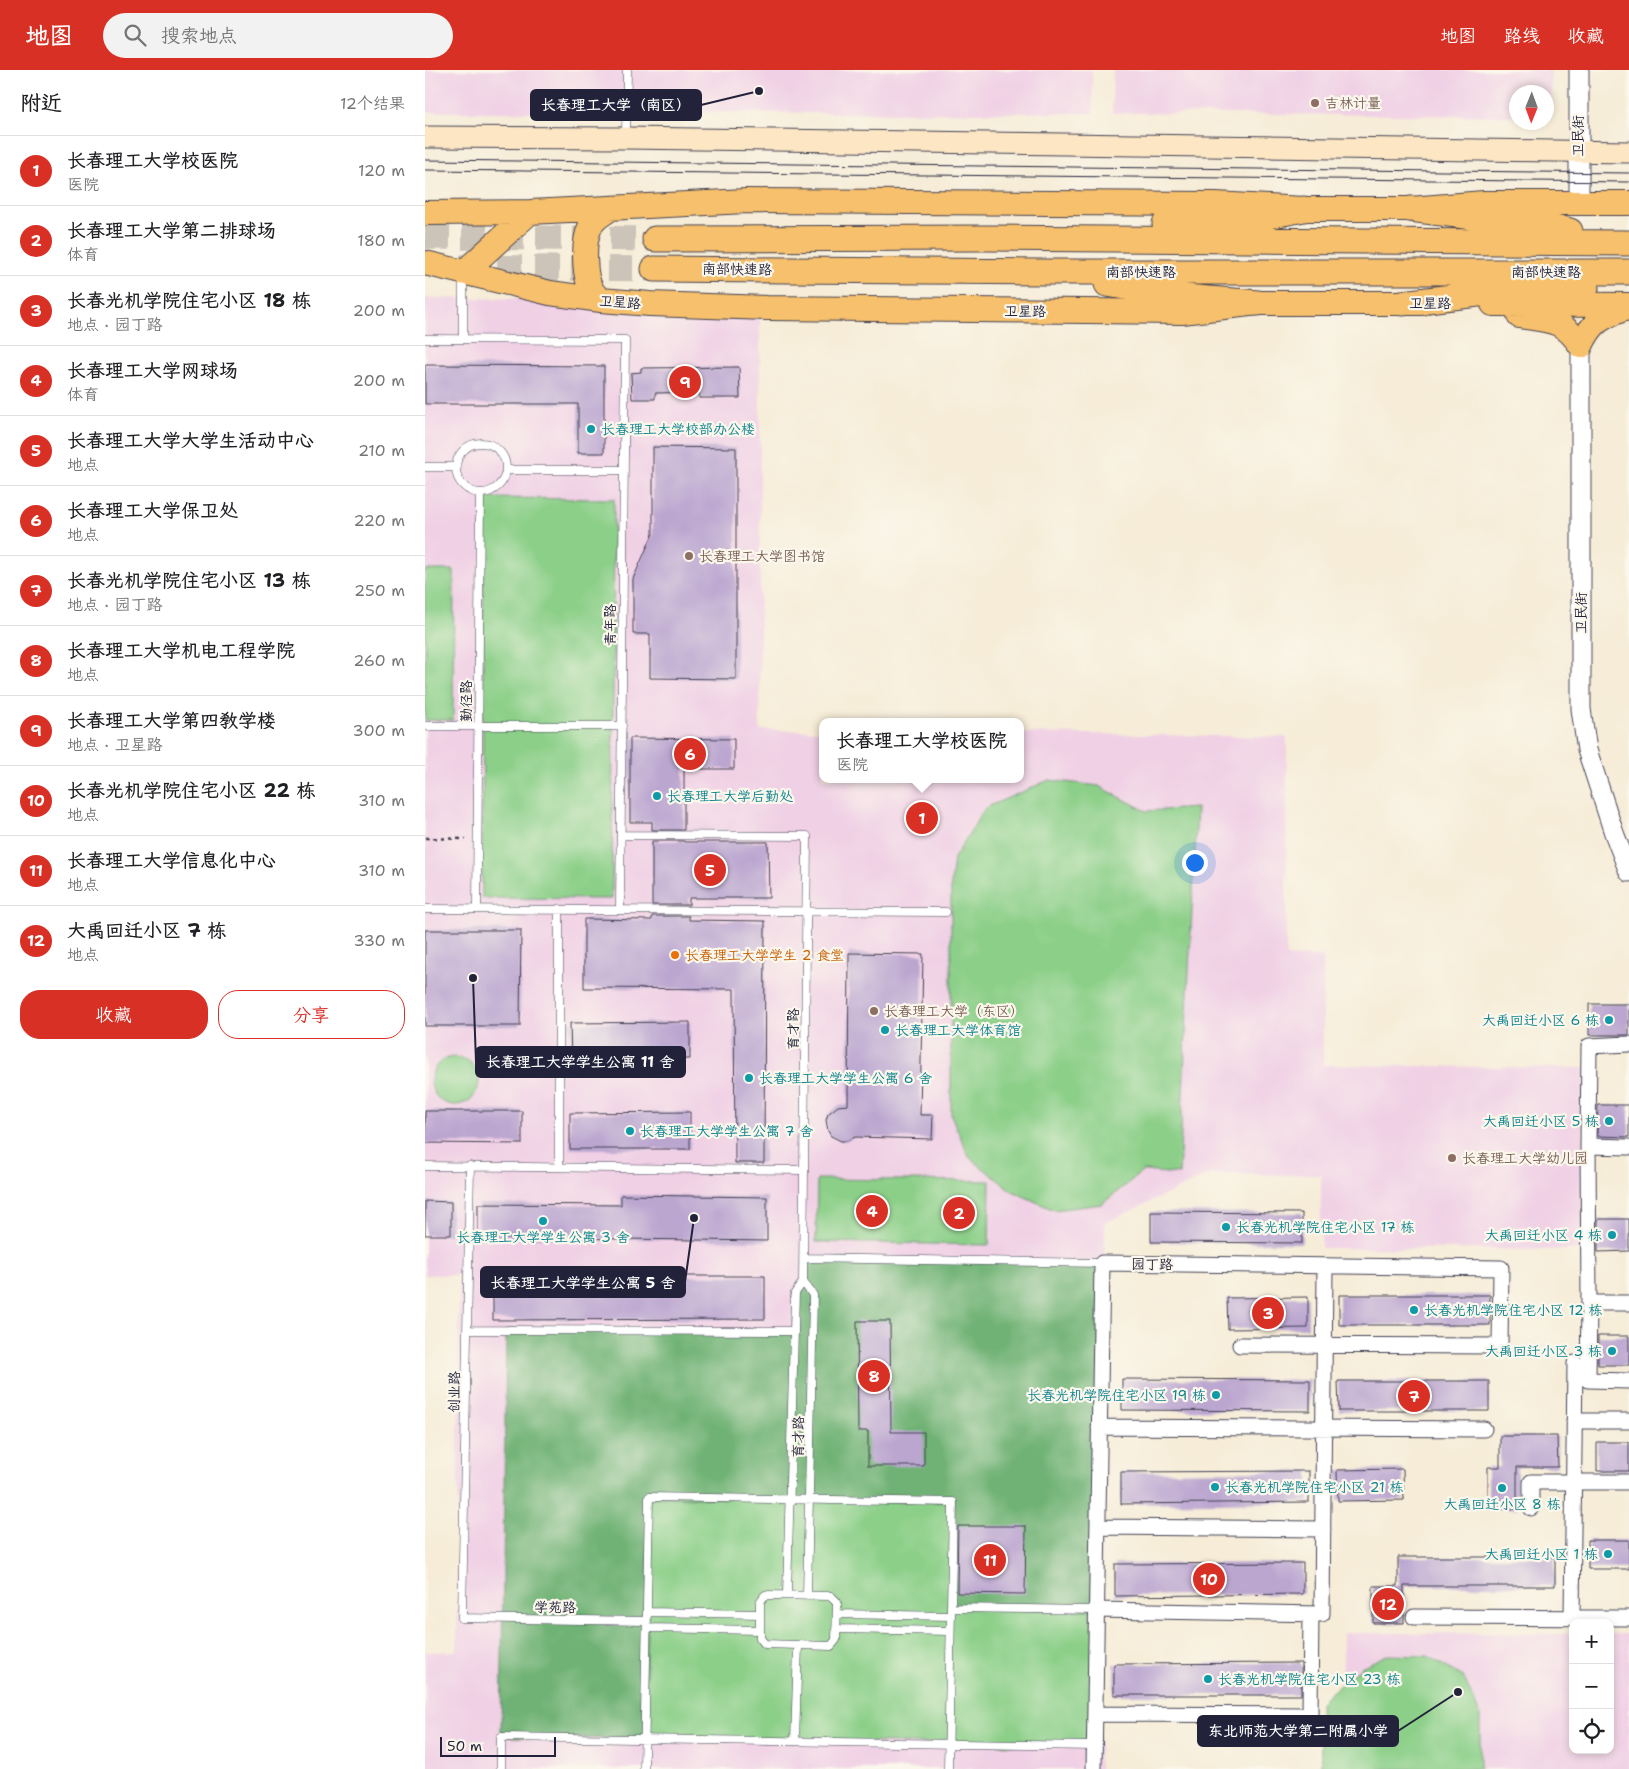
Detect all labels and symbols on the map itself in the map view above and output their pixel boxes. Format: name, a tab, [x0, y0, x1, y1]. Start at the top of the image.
north arrow	[1509, 85, 1554, 130]
callout: 长春理工大学（南区）	[531, 90, 701, 120]
place label: 吉林计量	[1325, 94, 1381, 112]
text: 长春理工大学（南区）	[541, 95, 691, 115]
marker: 吉林计量	[1309, 97, 1321, 109]
street label: 卫民街	[1569, 115, 1587, 157]
street label: 南部快速路	[702, 259, 772, 279]
street label: 南部快速路	[1106, 263, 1176, 281]
street label: 南部快速路	[1511, 263, 1581, 281]
street label: 卫星路	[598, 291, 642, 313]
street label: 卫星路	[1409, 294, 1451, 312]
street label: 卫星路	[1004, 302, 1046, 320]
pin: 9	[669, 363, 701, 401]
place label: 长春理工大学校部办公楼	[601, 420, 755, 438]
marker: 长春理工大学校部办公楼	[585, 423, 597, 435]
place label: 长春理工大学图书馆	[699, 547, 825, 565]
marker: 长春理工大学图书馆	[683, 550, 695, 562]
street label: 卫民街	[1572, 592, 1590, 634]
street label: 青年路	[601, 604, 619, 646]
street label: 勤径路	[457, 680, 475, 722]
pin: 6	[674, 735, 706, 773]
place label: 长春理工大学后勤处	[667, 787, 793, 805]
marker: 长春理工大学后勤处	[651, 790, 663, 802]
pin: 1	[906, 799, 938, 837]
your location	[1182, 850, 1208, 876]
pin: 5	[694, 851, 726, 889]
place label: 长春理工大学学生 2 食堂	[685, 946, 844, 964]
marker: 长春理工大学学生 2 食堂	[669, 949, 681, 961]
place label: 长春理工大学（东区）	[884, 1002, 1024, 1020]
marker: 长春理工大学（东区）	[868, 1005, 880, 1017]
street label: 育才路	[784, 1008, 802, 1050]
place label: 大禹回迁小区 6 栋	[1482, 1011, 1599, 1029]
marker: 大禹回迁小区 6 栋	[1603, 1014, 1615, 1026]
place label: 长春理工大学体育馆	[895, 1021, 1021, 1039]
marker: 长春理工大学体育馆	[879, 1024, 891, 1036]
callout: 长春理工大学学生公寓 11 舍	[476, 1047, 685, 1077]
text: 长春理工大学学生公寓 11 舍	[486, 1052, 674, 1072]
place label: 长春理工大学学生公寓 6 舍	[759, 1069, 932, 1087]
marker: 长春理工大学学生公寓 6 舍	[743, 1072, 755, 1084]
place label: 大禹回迁小区 5 栋	[1483, 1112, 1599, 1130]
marker: 大禹回迁小区 5 栋	[1603, 1115, 1615, 1127]
place label: 长春理工大学学生公寓 7 舍	[640, 1122, 813, 1140]
marker: 长春理工大学学生公寓 7 舍	[624, 1125, 636, 1137]
place label: 长春理工大学幼儿园	[1462, 1149, 1588, 1167]
marker: 长春理工大学幼儿园	[1446, 1152, 1458, 1164]
pin: 4	[856, 1192, 888, 1230]
pin: 2	[943, 1194, 975, 1232]
marker: 长春理工大学学生公寓 3 舍	[537, 1215, 549, 1227]
place label: 长春光机学院住宅小区 17 栋	[1236, 1218, 1414, 1236]
marker: 长春光机学院住宅小区 17 栋	[1220, 1221, 1232, 1233]
place label: 大禹回迁小区 4 栋	[1485, 1226, 1602, 1244]
place label: 长春理工大学学生公寓 3 舍	[456, 1228, 630, 1246]
marker: 大禹回迁小区 4 栋	[1606, 1229, 1618, 1241]
street label: 园丁路	[1131, 1255, 1173, 1273]
callout: 长春理工大学学生公寓 5 舍	[481, 1267, 685, 1297]
text: 长春理工大学学生公寓 5 舍	[491, 1273, 675, 1293]
pin: 3	[1252, 1294, 1284, 1332]
place label: 长春光机学院住宅小区 12 栋	[1424, 1301, 1602, 1319]
marker: 长春光机学院住宅小区 12 栋	[1408, 1304, 1420, 1316]
place label: 大禹回迁小区 3 栋	[1485, 1342, 1602, 1360]
marker: 大禹回迁小区 3 栋	[1606, 1345, 1618, 1357]
pin: 8	[858, 1357, 890, 1395]
street label: 创业路	[445, 1371, 463, 1413]
pin: 7	[1398, 1377, 1430, 1415]
place label: 长春光机学院住宅小区 19 栋	[1027, 1386, 1206, 1404]
marker: 长春光机学院住宅小区 19 栋	[1210, 1389, 1222, 1401]
street label: 育才路	[789, 1416, 807, 1458]
place label: 长春光机学院住宅小区 21 栋	[1225, 1478, 1404, 1496]
marker: 长春光机学院住宅小区 21 栋	[1209, 1481, 1221, 1493]
marker: 大禹回迁小区 8 栋	[1496, 1482, 1508, 1494]
place label: 大禹回迁小区 8 栋	[1443, 1495, 1561, 1513]
pin: 11	[974, 1541, 1006, 1579]
place label: 大禹回迁小区 1 栋	[1485, 1545, 1598, 1563]
marker: 大禹回迁小区 1 栋	[1602, 1548, 1614, 1560]
pin: 10	[1193, 1560, 1225, 1598]
pin: 12	[1372, 1585, 1404, 1623]
street label: 学苑路	[534, 1598, 576, 1616]
place label: 长春光机学院住宅小区 23 栋	[1218, 1670, 1400, 1688]
marker: 长春光机学院住宅小区 23 栋	[1202, 1673, 1214, 1685]
callout: 东北师范大学第二附属小学	[1198, 1716, 1398, 1746]
text: 东北师范大学第二附属小学	[1208, 1721, 1388, 1741]
scale bar	[440, 1734, 556, 1757]

